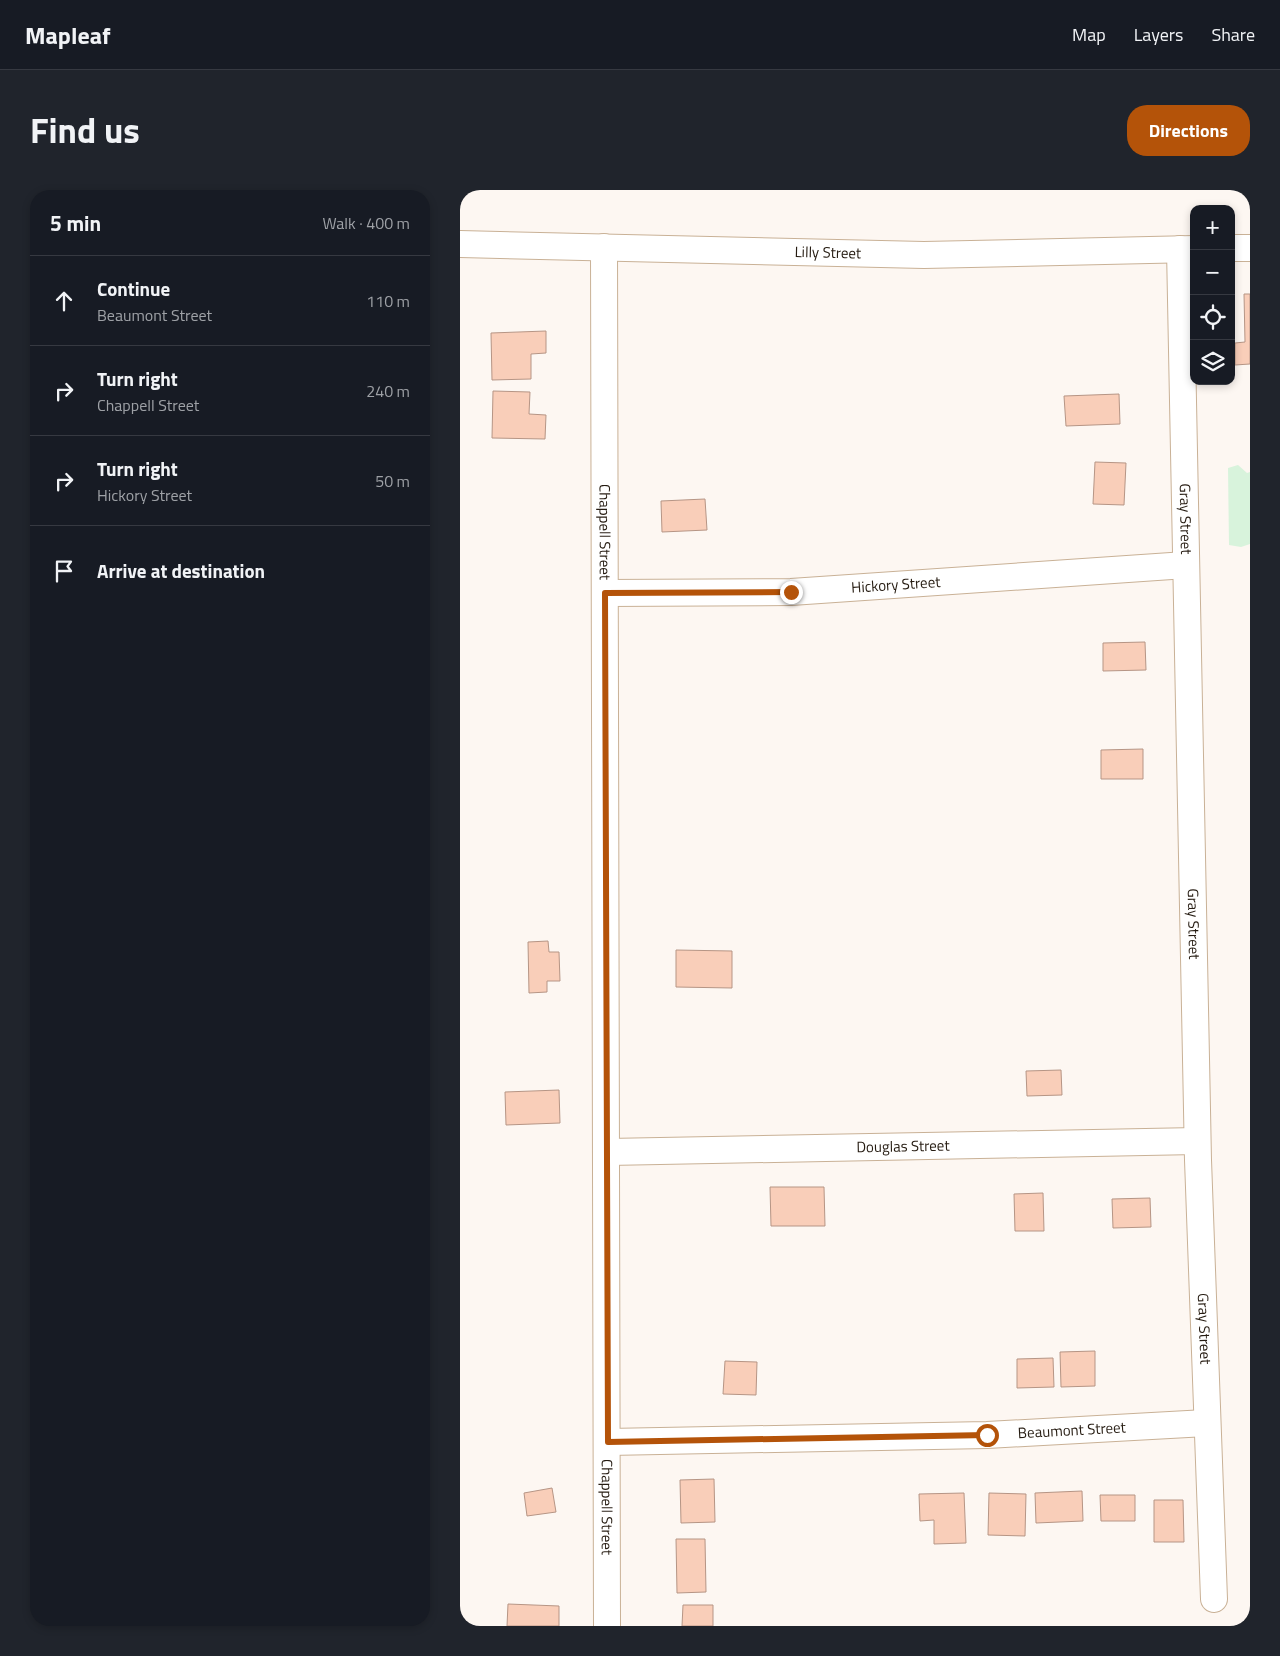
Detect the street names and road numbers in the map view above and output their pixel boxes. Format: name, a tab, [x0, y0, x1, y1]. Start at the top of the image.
street label: Lilly Street	[794, 240, 862, 265]
street label: Gray Street	[1174, 483, 1198, 555]
street label: Chappell Street	[594, 484, 617, 581]
street label: Hickory Street	[850, 570, 942, 599]
street label: Gray Street	[1182, 888, 1206, 960]
street label: Douglas Street	[856, 1134, 951, 1158]
street label: Gray Street	[1192, 1293, 1217, 1365]
street label: Beaumont Street	[1017, 1415, 1127, 1444]
street label: Chappell Street	[596, 1459, 619, 1556]

